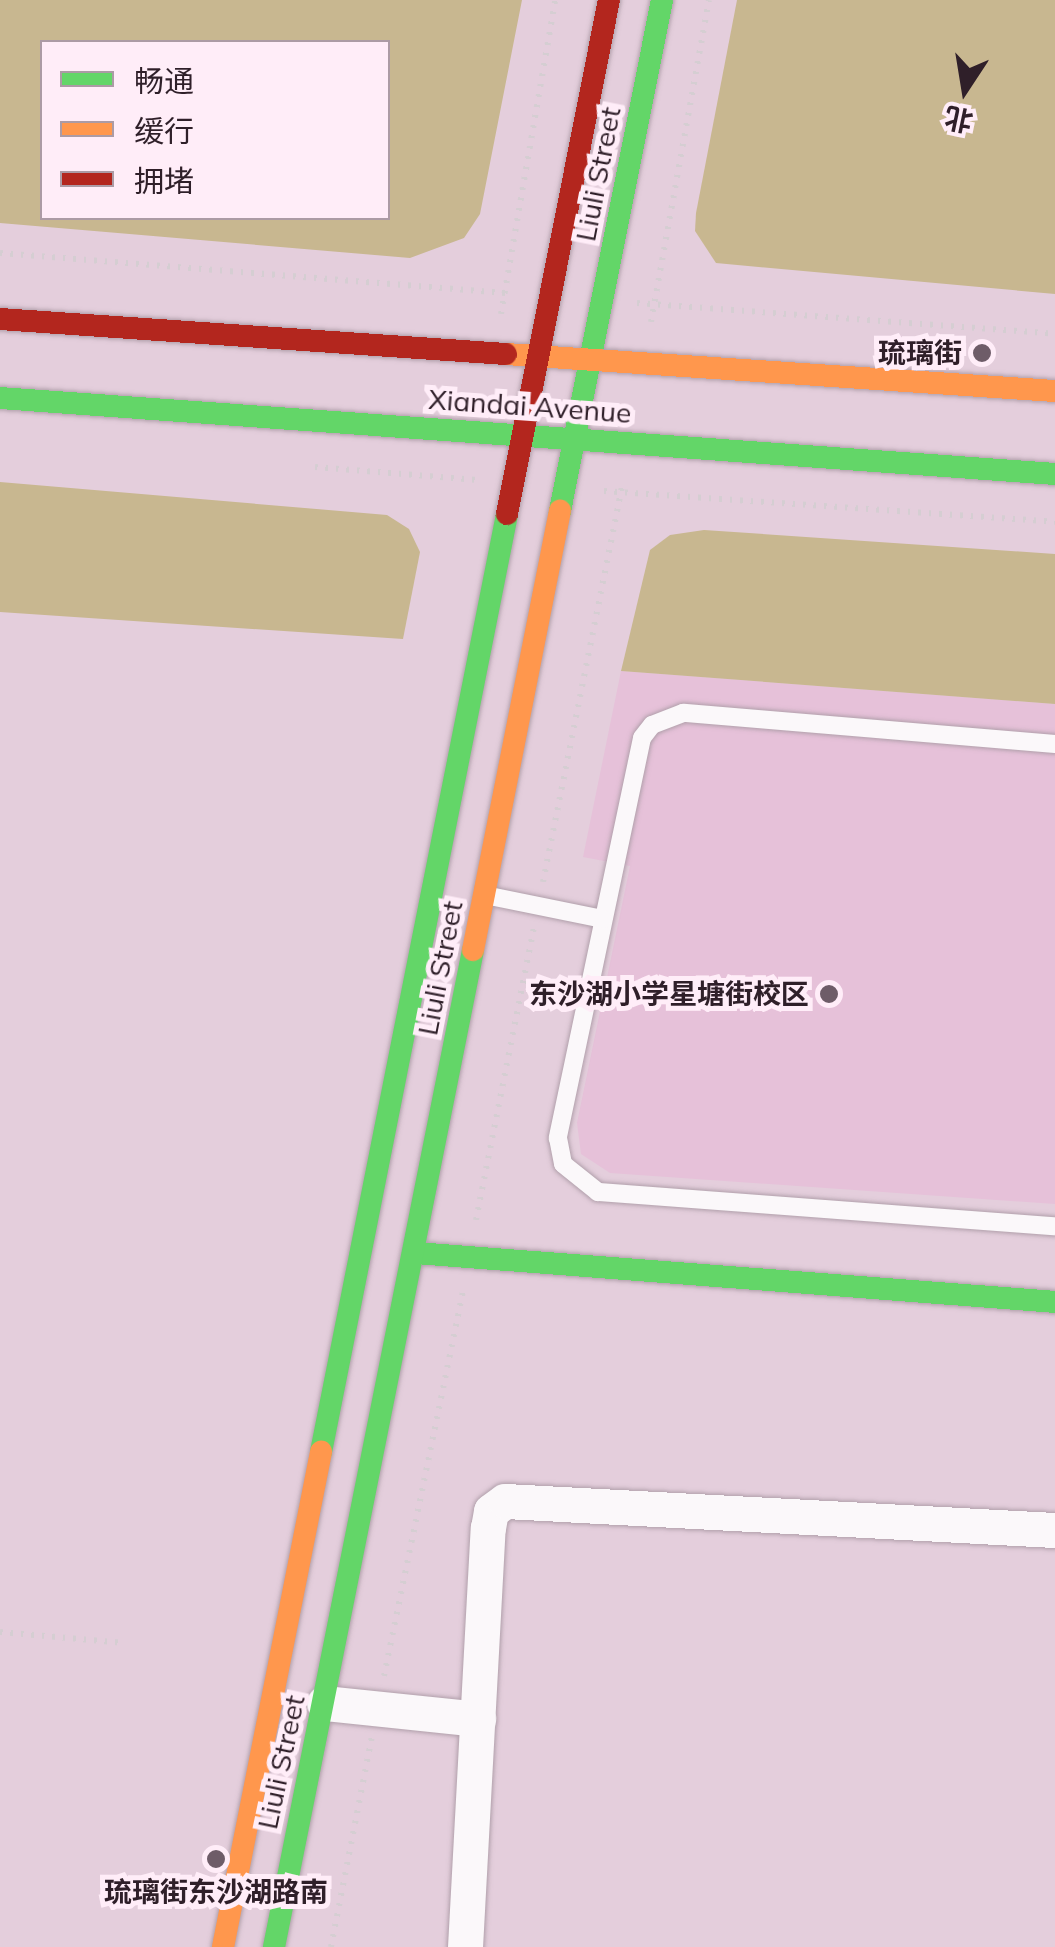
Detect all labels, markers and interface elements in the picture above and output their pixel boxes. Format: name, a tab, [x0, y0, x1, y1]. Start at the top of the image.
legend	[40, 40, 390, 220]
north arrow	[915, 40, 1015, 140]
text: 畅通	[134, 62, 194, 100]
text: 北	[941, 100, 976, 140]
street label: Liuli Street	[569, 104, 627, 244]
text: 缓行	[134, 112, 194, 150]
text: 拥堵	[134, 162, 194, 200]
place label: 琉璃街	[878, 336, 962, 370]
marker: 琉璃街	[971, 342, 993, 364]
street label: Xiandai Avenue	[427, 382, 633, 430]
street label: Liuli Street	[411, 898, 469, 1038]
place label: 东沙湖小学星塘街校区	[529, 977, 809, 1011]
marker: 东沙湖小学星塘街校区	[818, 983, 840, 1005]
street label: Liuli Street	[250, 1692, 312, 1832]
marker: 琉璃街东沙湖路南	[205, 1848, 227, 1870]
place label: 琉璃街东沙湖路南	[104, 1875, 328, 1909]

